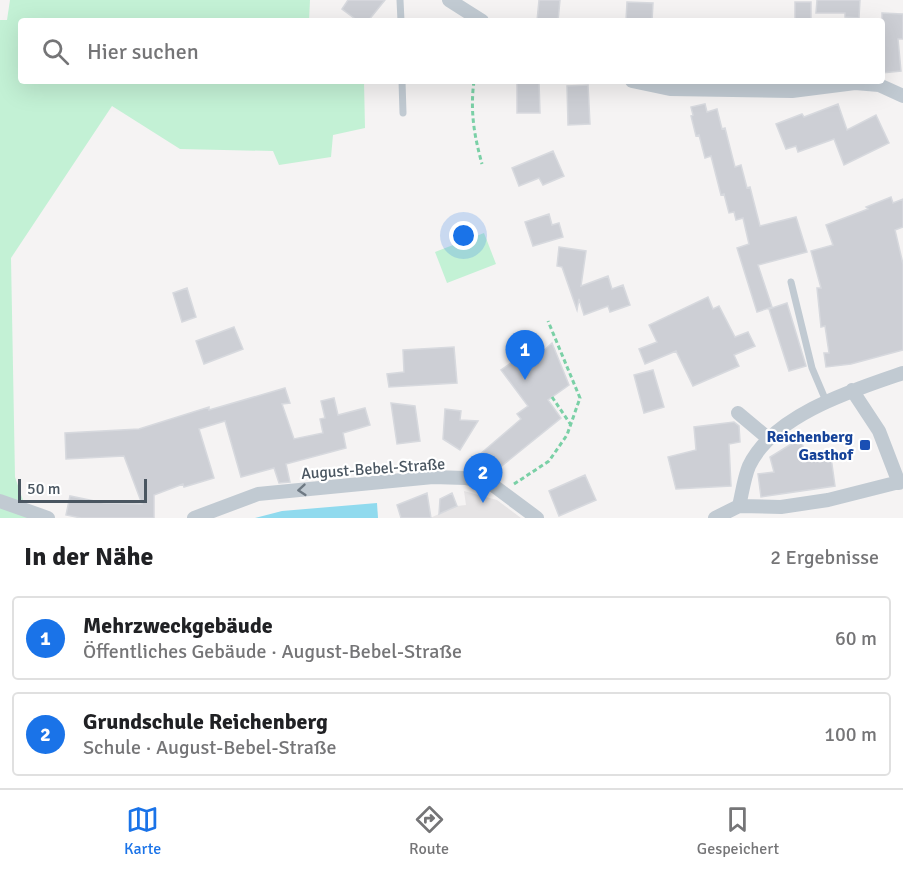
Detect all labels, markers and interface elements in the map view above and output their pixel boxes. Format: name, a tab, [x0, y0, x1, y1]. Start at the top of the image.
search box	[18, 18, 885, 84]
icon: search	[39, 35, 72, 68]
text: Hier suchen	[87, 38, 199, 65]
your location	[449, 221, 478, 250]
pin: 1	[506, 330, 544, 380]
place label: Reichenberg Gasthof	[766, 427, 854, 465]
marker: Reichenberg Gasthof	[858, 438, 872, 452]
street label: August-Bebel-Straße	[300, 454, 446, 484]
pin: 2	[464, 454, 502, 503]
scale bar	[18, 476, 147, 504]
text: 50 m	[27, 479, 61, 499]
one-way arrow	[298, 483, 307, 496]
text: In der Nähe	[24, 541, 154, 573]
text: 2 Ergebnisse	[770, 545, 879, 570]
text: Mehrzweckgebäude	[83, 612, 273, 639]
text: 1	[40, 626, 51, 651]
text: 60 m	[835, 626, 877, 651]
text: Öffentliches Gebäude · August-Bebel-Straße	[83, 639, 462, 664]
text: Grundschule Reichenberg	[83, 708, 328, 735]
text: 2	[40, 722, 51, 747]
text: 100 m	[824, 722, 877, 747]
text: Schule · August-Bebel-Straße	[83, 735, 337, 760]
tab: Karte	[124, 803, 161, 859]
tab: Route	[409, 803, 449, 859]
tab: Gespeichert	[697, 803, 779, 859]

